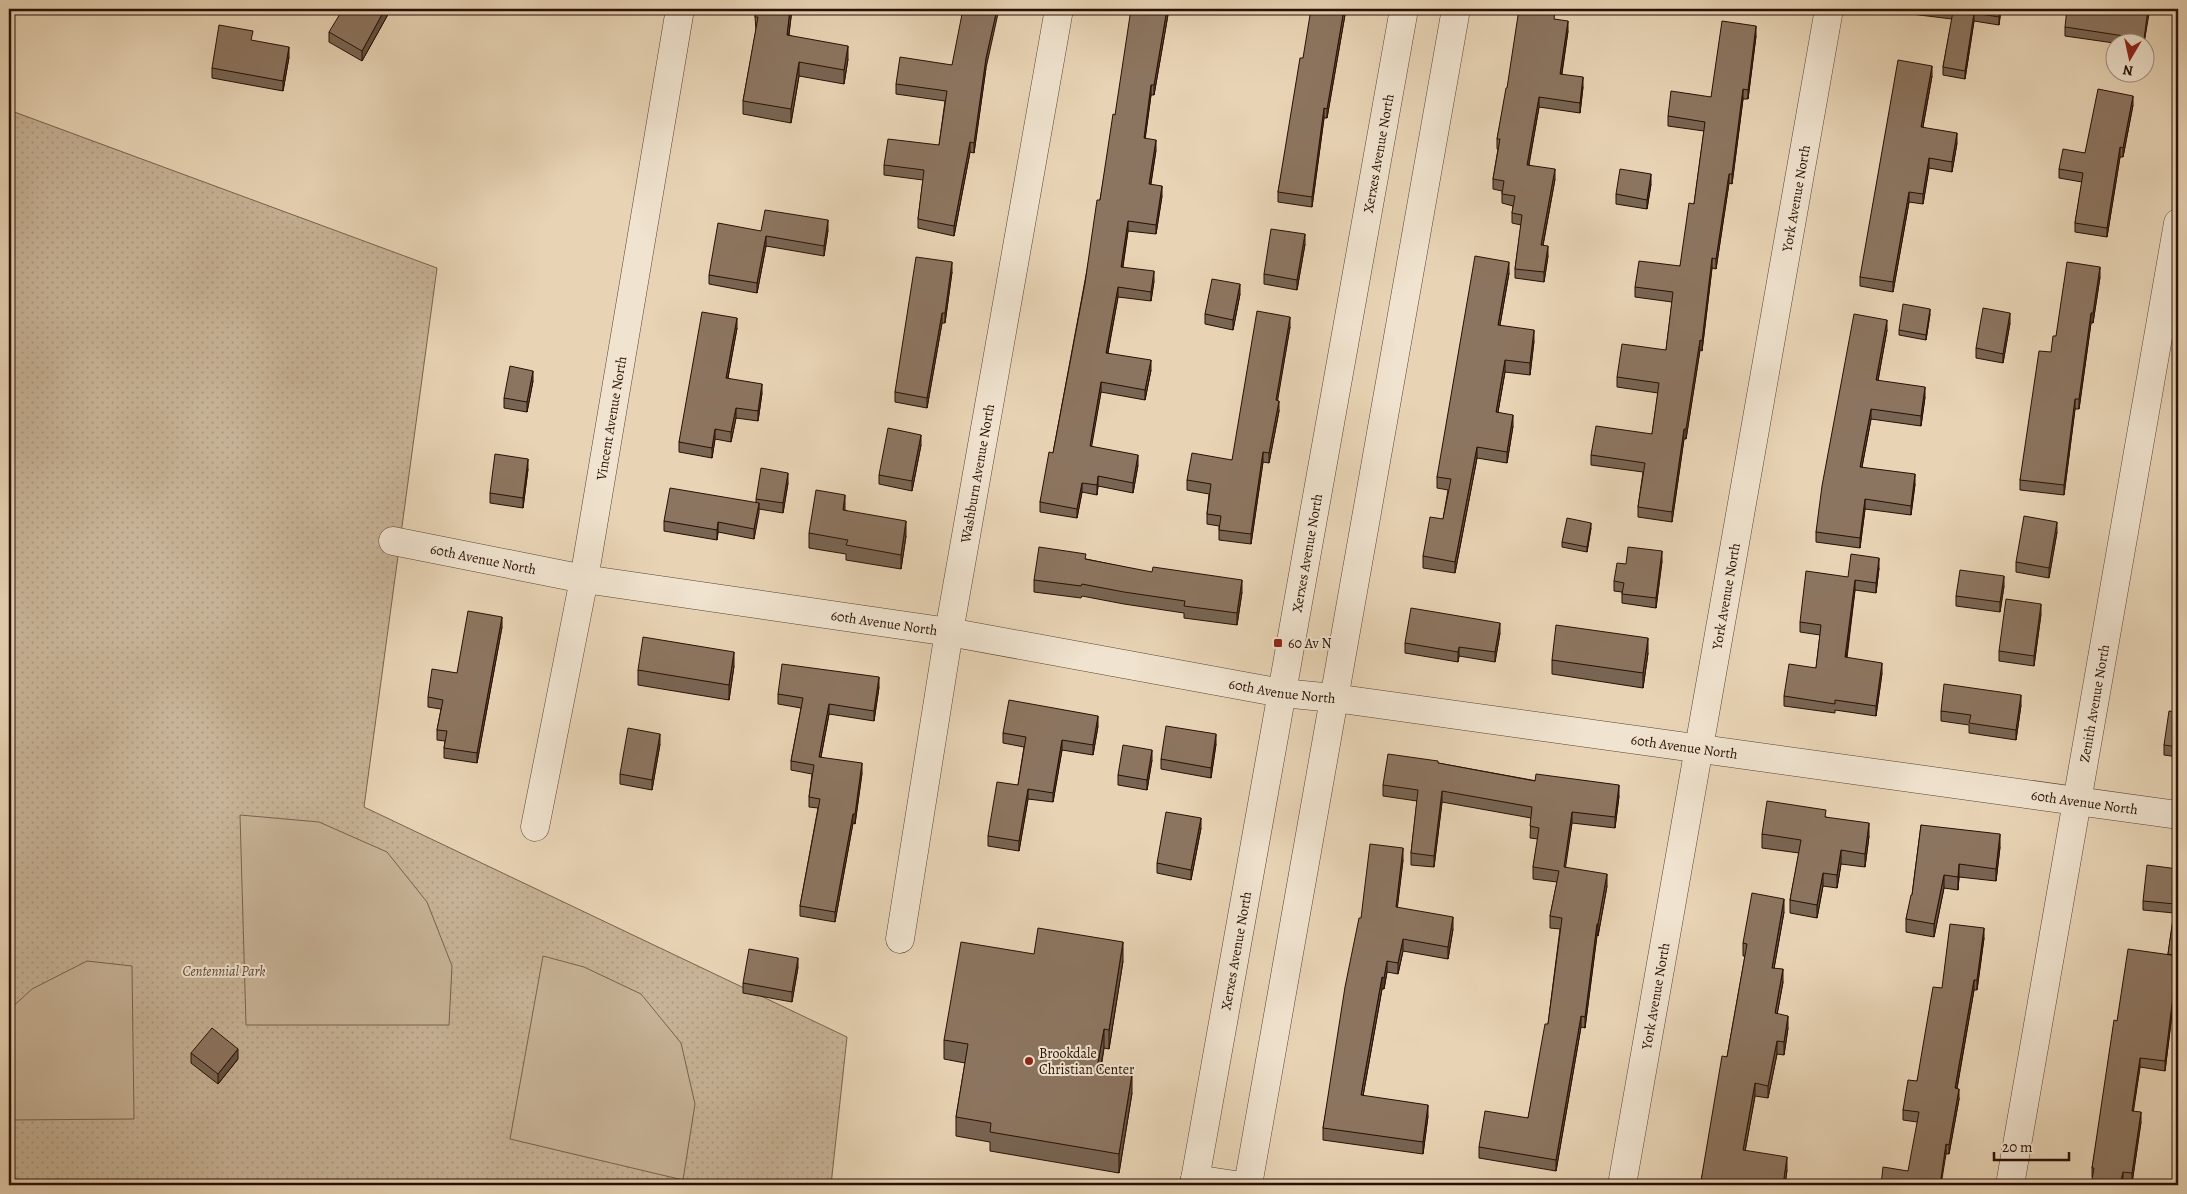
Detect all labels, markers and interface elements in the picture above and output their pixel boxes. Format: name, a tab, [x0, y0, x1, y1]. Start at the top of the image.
north arrow	[2104, 32, 2154, 82]
text: N	[2122, 60, 2135, 81]
street label: Xerxes Avenue North	[1359, 92, 1399, 214]
street label: York Avenue North	[1777, 143, 1815, 254]
street label: Vincent Avenue North	[592, 354, 631, 483]
street label: Washburn Avenue North	[956, 402, 999, 545]
street label: Xerxes Avenue North	[1287, 492, 1327, 614]
street label: 60th Avenue North	[429, 540, 538, 579]
street label: York Avenue North	[1707, 541, 1745, 652]
street label: 60th Avenue North	[829, 606, 939, 640]
place label: 60 Av N	[1288, 634, 1332, 653]
marker: 60 Av N	[1272, 637, 1284, 649]
street label: Zenith Avenue North	[2075, 642, 2114, 764]
street label: 60th Avenue North	[1227, 674, 1337, 708]
street label: 60th Avenue North	[1630, 730, 1739, 764]
street label: 60th Avenue North	[2030, 786, 2140, 819]
street label: Xerxes Avenue North	[1216, 889, 1256, 1012]
street label: York Avenue North	[1637, 941, 1675, 1052]
park label: Centennial Park	[182, 962, 266, 981]
place label: Brookdale Christian Center	[1039, 1044, 1135, 1079]
marker: Brookdale Christian Center	[1023, 1055, 1035, 1067]
scale bar	[1994, 1129, 2070, 1161]
text: 20 m	[2002, 1137, 2033, 1157]

